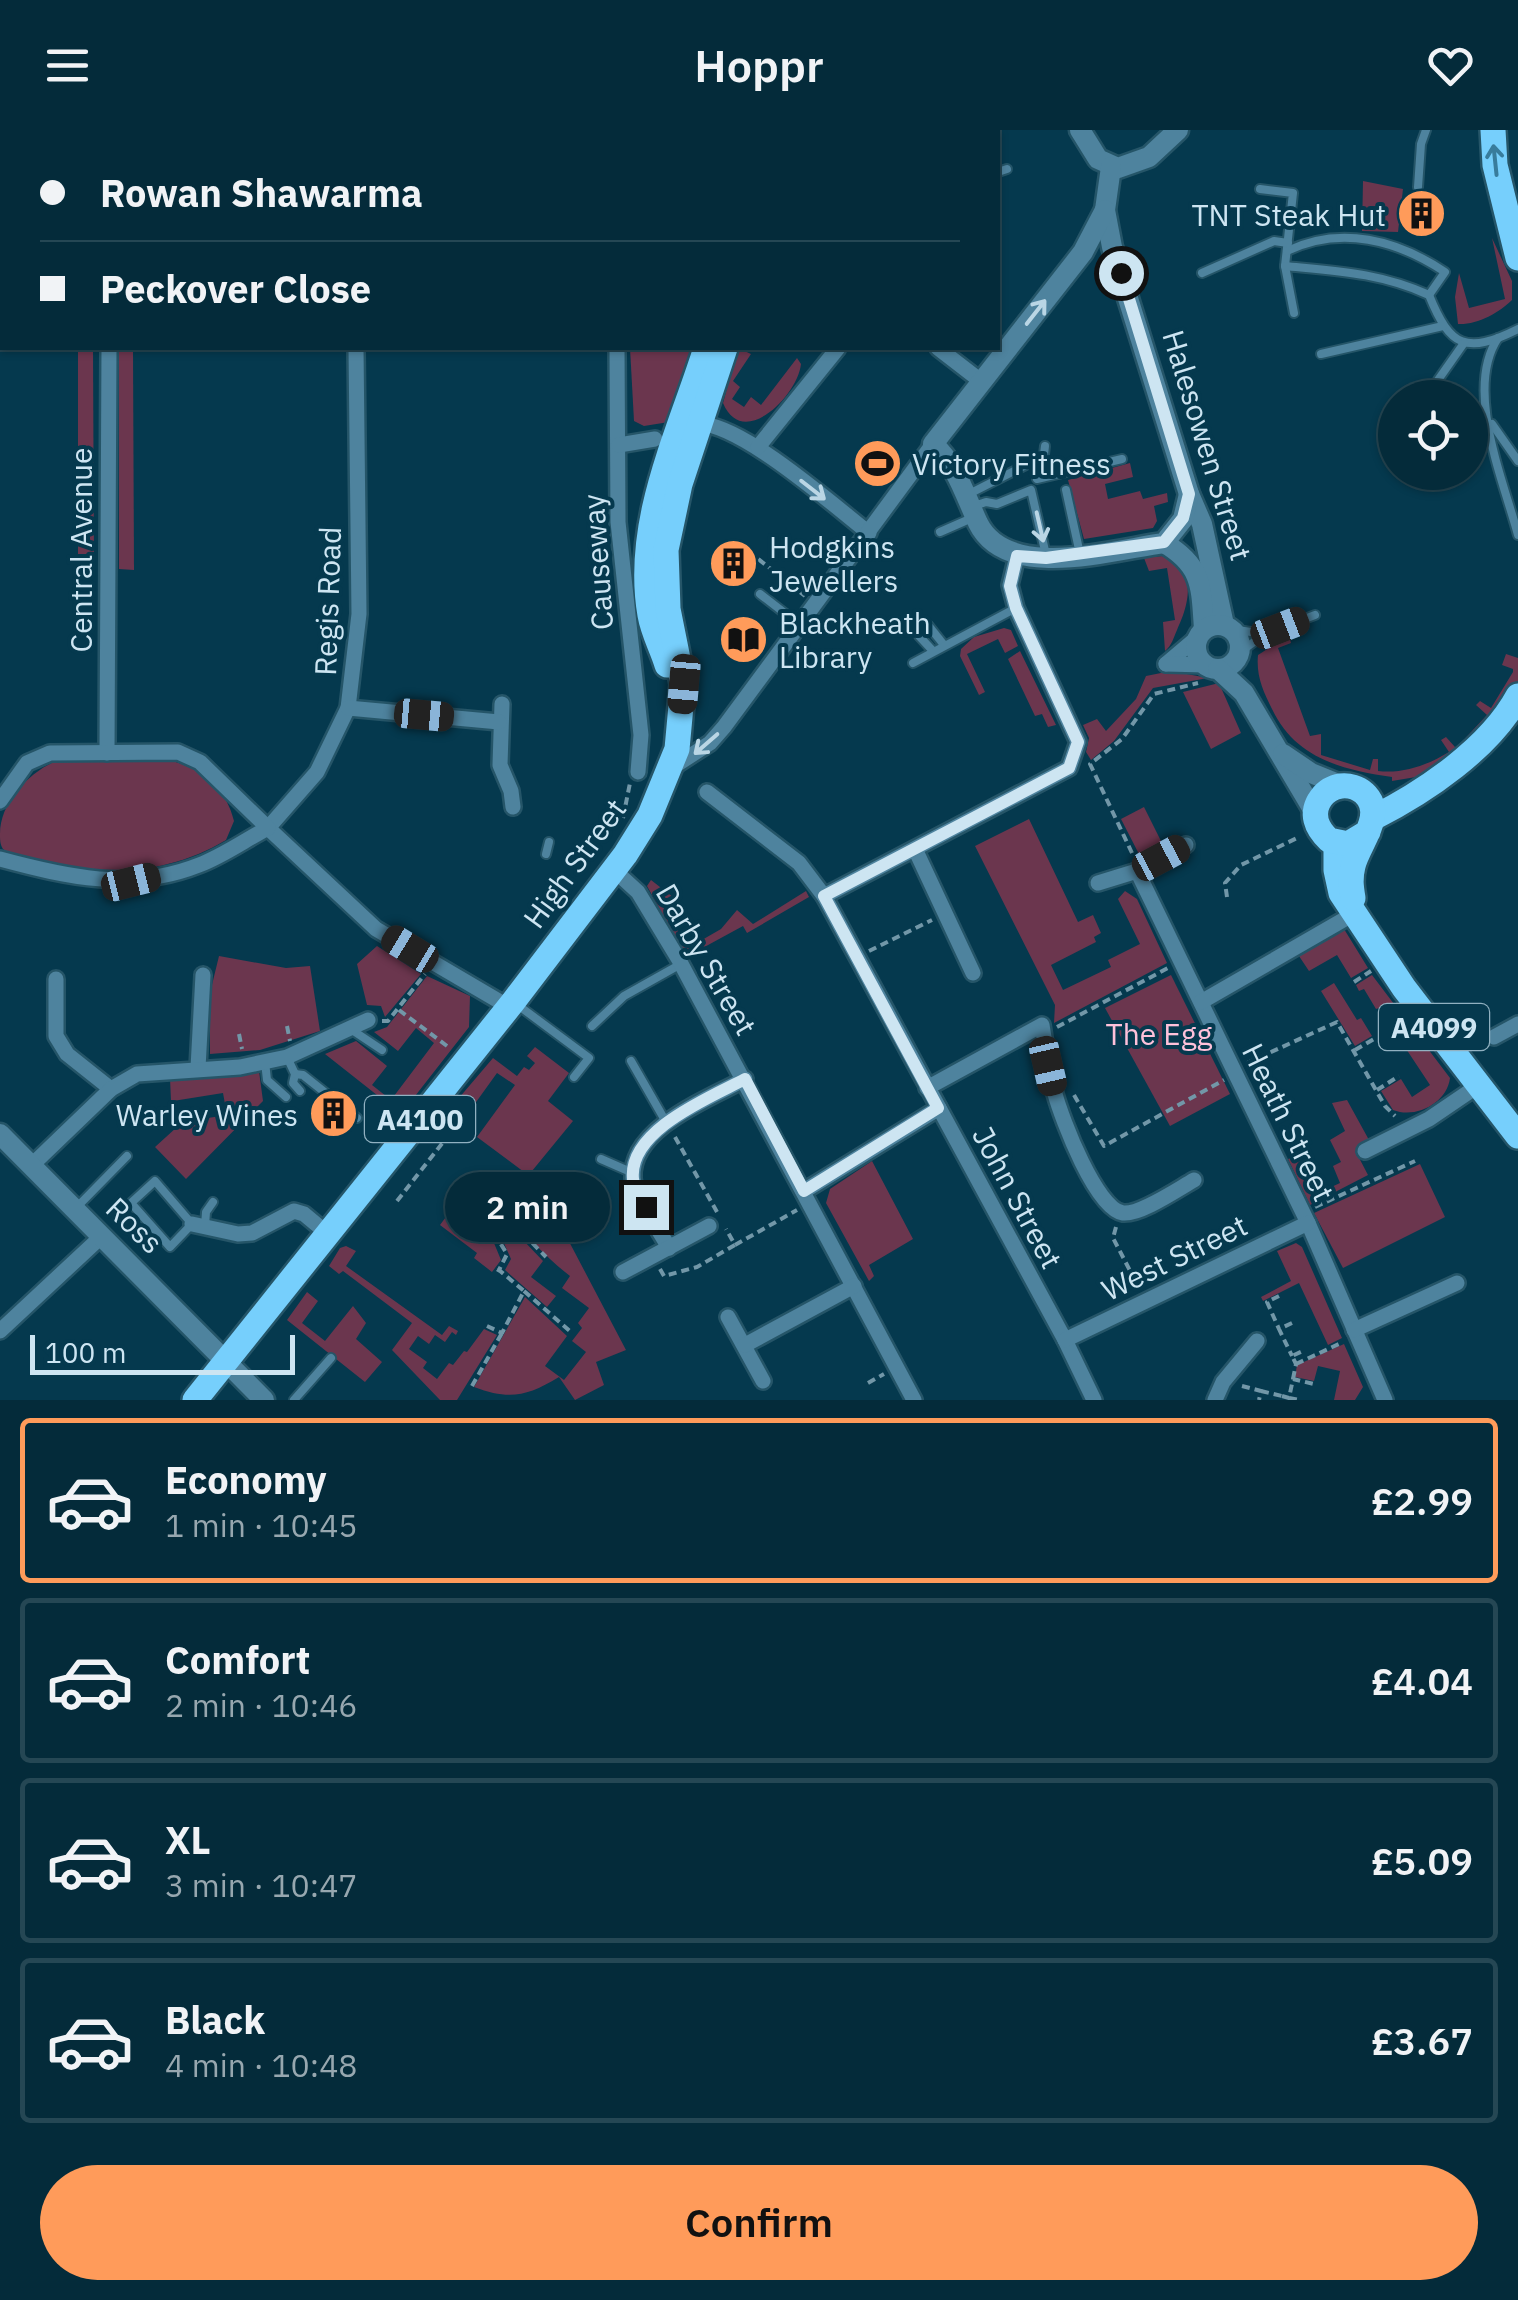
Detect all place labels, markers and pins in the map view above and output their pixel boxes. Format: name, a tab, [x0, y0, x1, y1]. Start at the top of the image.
building icon: TNT Steak Hut	[1395, 188, 1447, 240]
place label: TNT Steak Hut	[1191, 195, 1386, 234]
sports icon: Victory Fitness	[851, 437, 903, 489]
place label: Victory Fitness	[912, 444, 1111, 483]
place label: Hodgkins Jewellers	[769, 527, 898, 600]
building icon: Hodgkins Jewellers	[708, 537, 760, 589]
place label: Blackheath Library	[779, 603, 931, 676]
library icon: Blackheath Library	[718, 613, 770, 665]
building icon: Warley Wines	[307, 1088, 359, 1140]
place label: Warley Wines	[116, 1095, 298, 1134]

